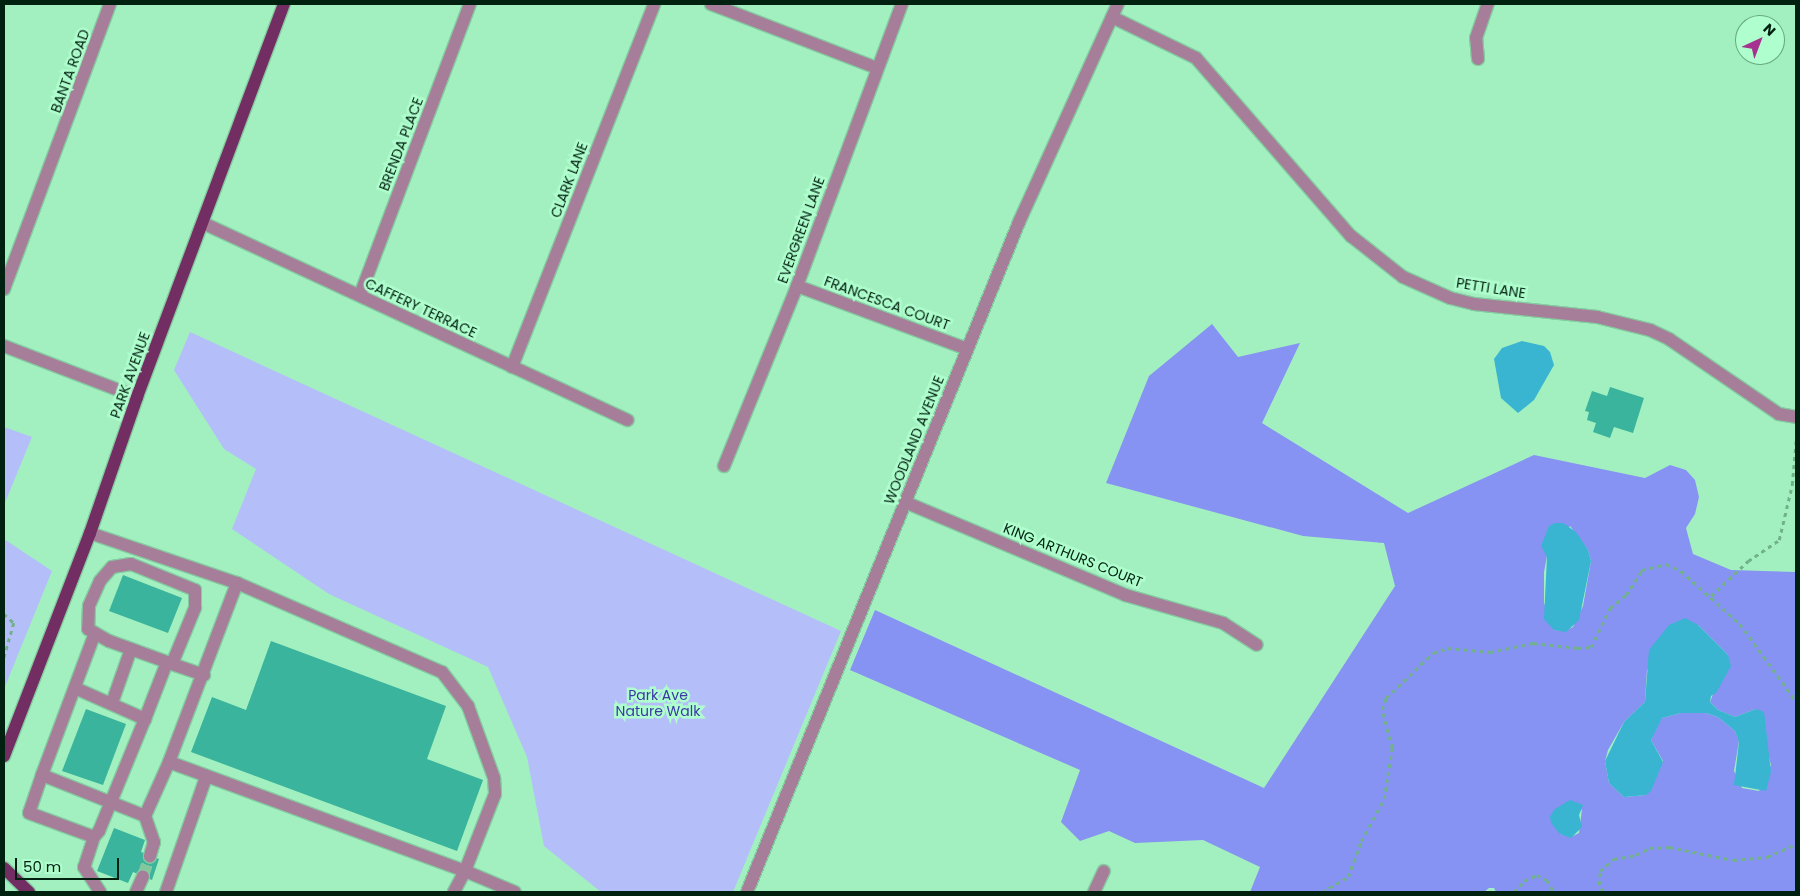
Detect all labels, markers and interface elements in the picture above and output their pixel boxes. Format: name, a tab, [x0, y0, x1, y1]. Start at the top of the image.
north arrow	[1735, 15, 1785, 65]
text: N	[1759, 19, 1780, 41]
street label: BANTA ROAD	[47, 27, 93, 115]
street label: BRENDA PLACE	[375, 95, 427, 193]
street label: CLARK LANE	[547, 140, 591, 220]
street label: EVERGREEN LANE	[774, 174, 828, 286]
street label: FRANCESCA COURT	[822, 272, 952, 334]
street label: PETTI LANE	[1455, 274, 1527, 302]
street label: CAFFERY TERRACE	[363, 275, 479, 341]
street label: PARK AVENUE	[107, 329, 153, 421]
street label: WOODLAND AVENUE	[881, 373, 947, 507]
street label: KING ARTHURS COURT	[1001, 519, 1145, 591]
park label: Park Ave Nature Walk	[616, 687, 700, 720]
scale bar	[18, 848, 121, 880]
text: 50 m	[23, 856, 61, 877]

